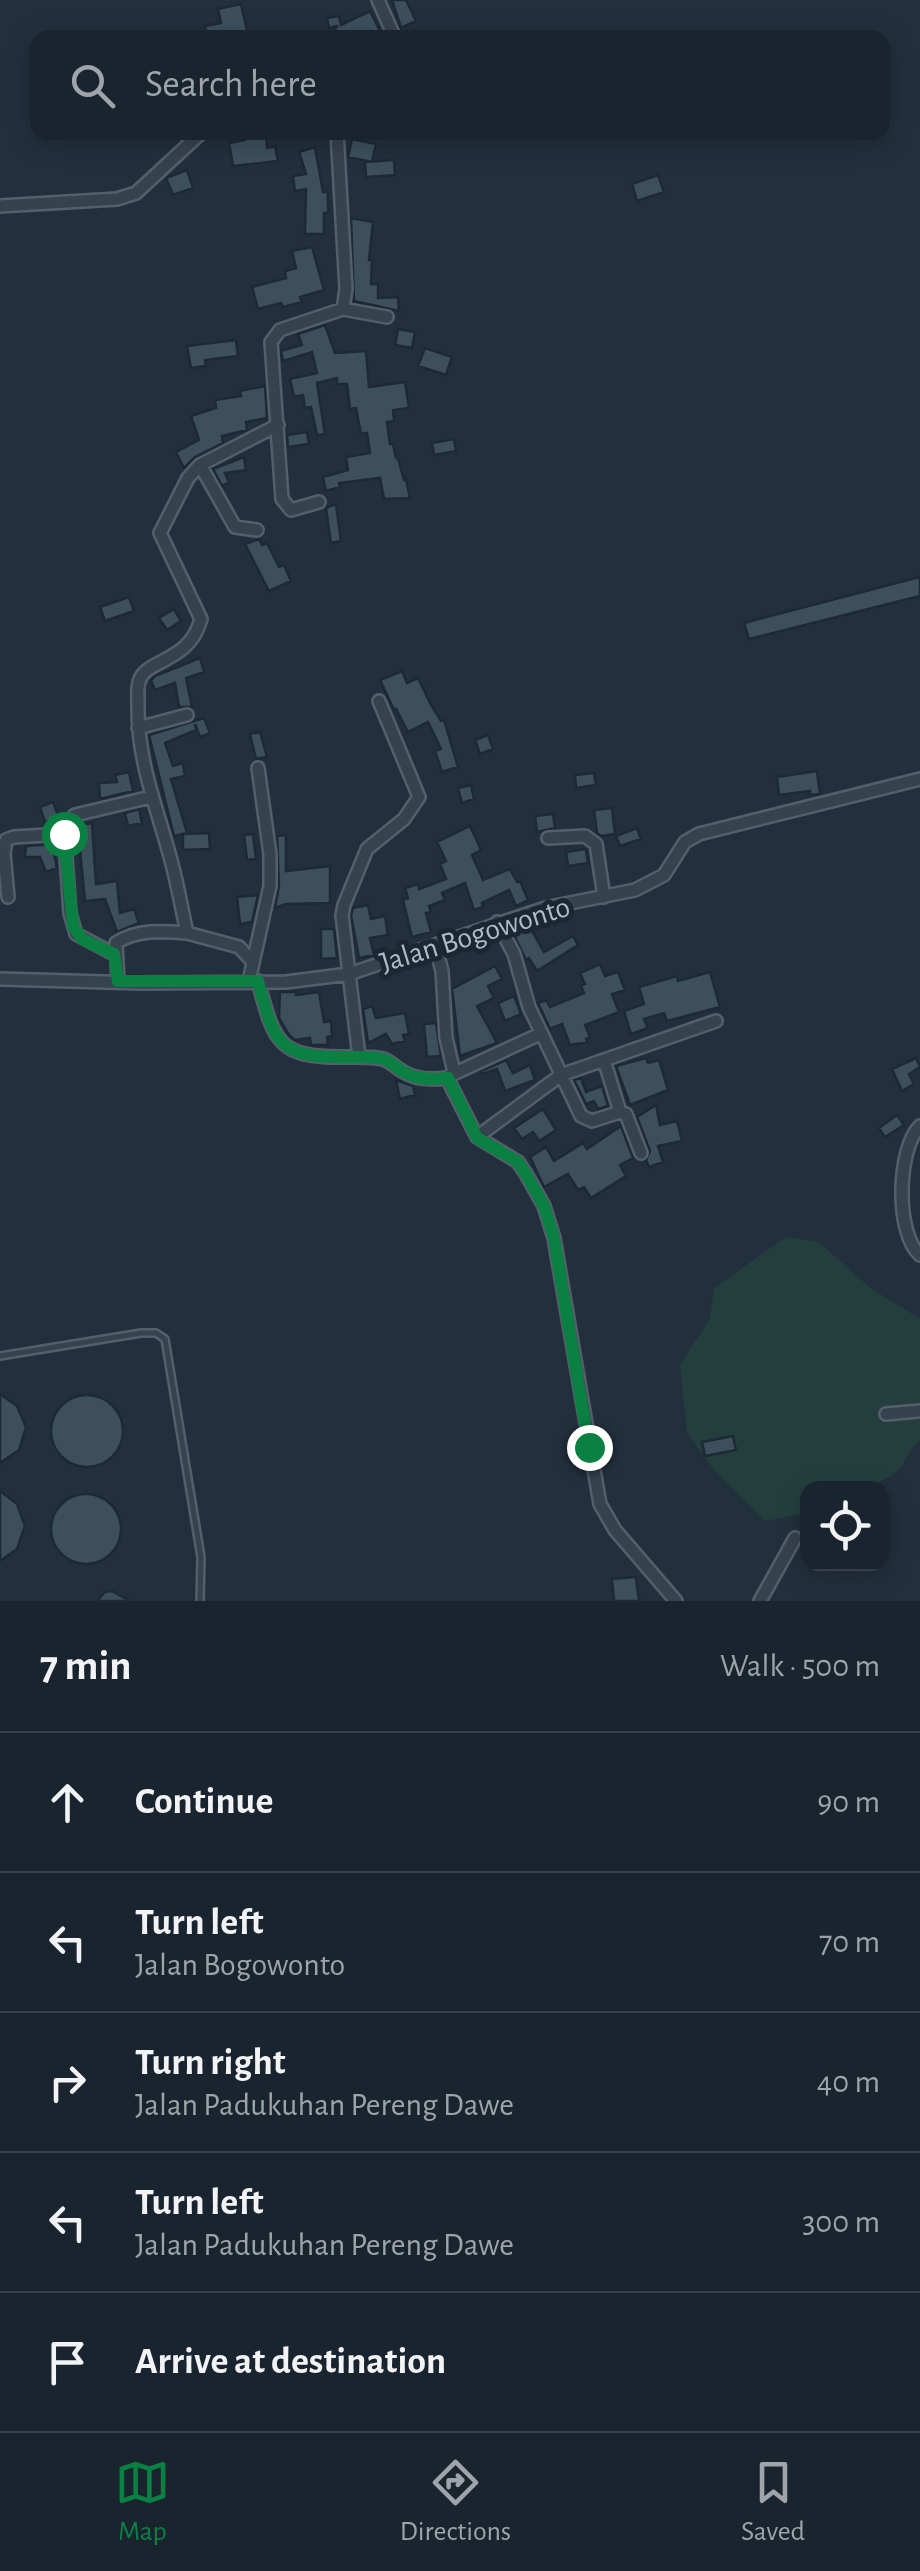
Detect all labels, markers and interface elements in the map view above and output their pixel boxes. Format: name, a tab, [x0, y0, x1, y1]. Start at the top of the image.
search box	[30, 30, 890, 140]
icon: search	[65, 58, 120, 113]
text: Search here	[145, 66, 317, 104]
route start	[42, 812, 88, 858]
street label: Jalan Bogowonto	[376, 892, 574, 978]
route end	[567, 1425, 613, 1471]
map controls	[800, 1481, 890, 1571]
button: locate	[800, 1481, 890, 1571]
text: 7 min	[40, 1645, 132, 1687]
text: Walk · 500 m	[720, 1650, 880, 1682]
icon: ahead	[40, 1775, 95, 1830]
text: Continue	[135, 1783, 273, 1821]
text: 90 m	[817, 1786, 880, 1818]
text: Turn left	[135, 1904, 263, 1942]
icon: left	[40, 1915, 95, 1970]
text: 70 m	[819, 1926, 880, 1958]
text: Jalan Bogowonto	[135, 1949, 345, 1981]
text: Turn right	[135, 2044, 285, 2082]
icon: right	[40, 2055, 95, 2110]
text: 40 m	[817, 2066, 880, 2098]
text: Jalan Padukuhan Pereng Dawe	[135, 2089, 514, 2121]
text: Turn left	[135, 2184, 263, 2222]
icon: left	[40, 2195, 95, 2250]
text: 300 m	[802, 2206, 880, 2238]
text: Jalan Padukuhan Pereng Dawe	[135, 2229, 514, 2261]
icon: arrive	[40, 2335, 95, 2390]
text: Arrive at destination	[135, 2343, 446, 2381]
tab: Map	[115, 2455, 170, 2549]
tab: Directions	[400, 2455, 511, 2549]
tab: Saved	[741, 2455, 805, 2549]

